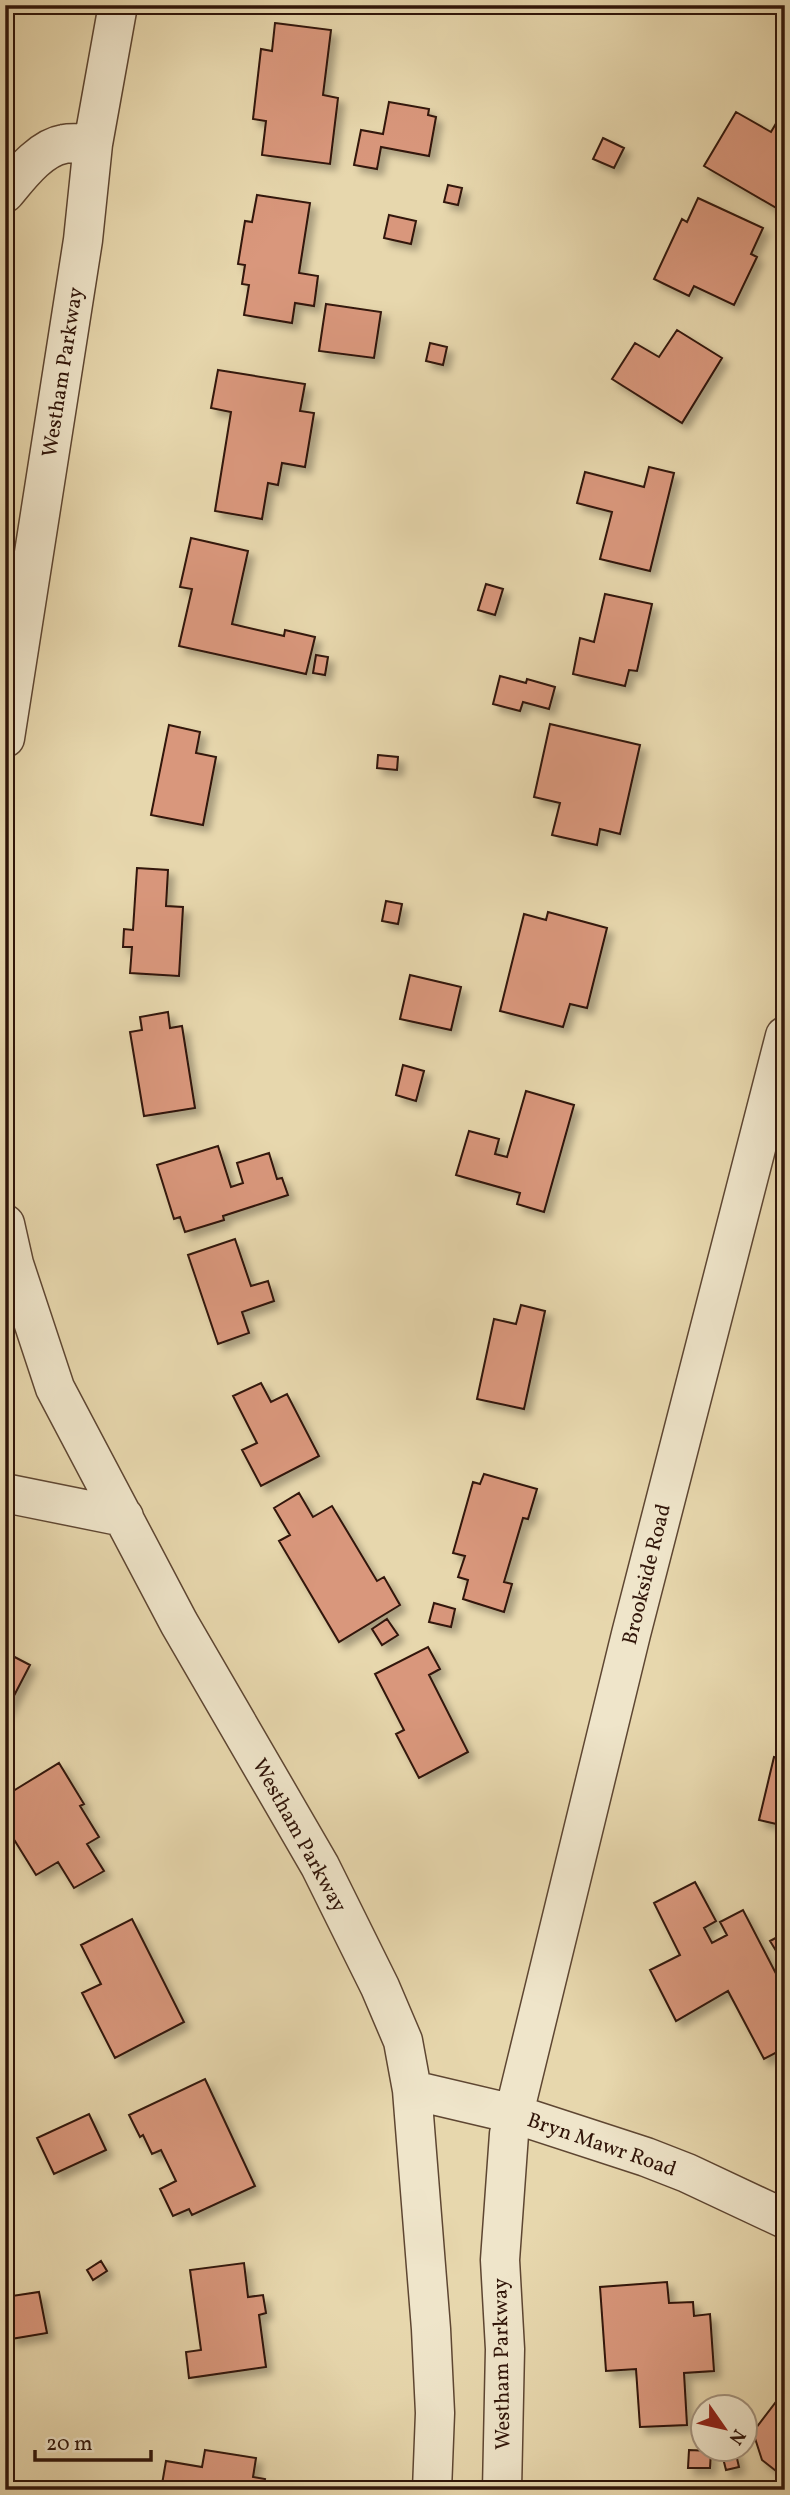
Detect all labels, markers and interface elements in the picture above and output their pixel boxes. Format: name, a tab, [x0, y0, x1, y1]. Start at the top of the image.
street label: Westham Parkway	[36, 284, 91, 459]
street label: Brookside Road	[616, 1501, 679, 1648]
street label: Westham Parkway	[244, 1754, 353, 1918]
street label: Bryn Mawr Road	[523, 2106, 680, 2185]
street label: Westham Parkway	[486, 2277, 518, 2450]
north arrow	[688, 2394, 758, 2464]
scale bar	[35, 2418, 150, 2462]
text: N	[722, 2423, 751, 2450]
text: 20 m	[46, 2430, 92, 2459]

